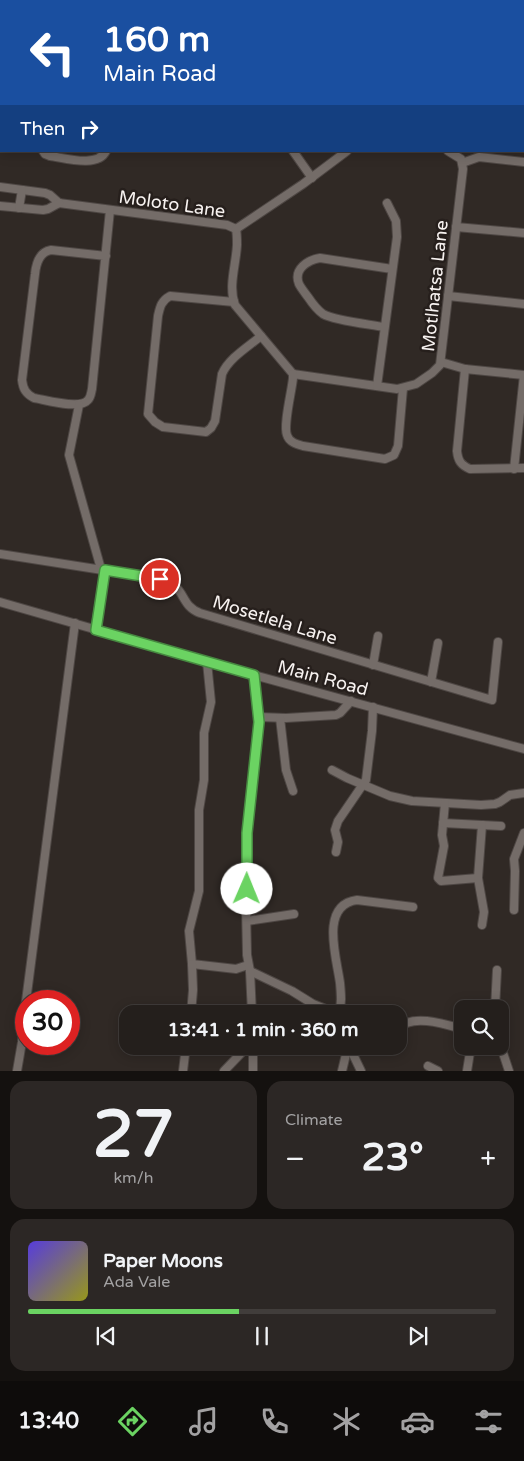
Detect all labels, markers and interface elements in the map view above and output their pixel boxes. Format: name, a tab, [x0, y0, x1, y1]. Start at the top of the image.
text: 160 m	[103, 19, 210, 61]
icon: left	[20, 20, 85, 85]
text: Main Road	[103, 61, 217, 87]
icon: right	[75, 115, 103, 143]
text: Then	[20, 118, 65, 140]
street label: Moloto Lane	[117, 186, 227, 222]
street label: Motlhatsa Lane	[417, 219, 453, 353]
pin	[139, 558, 181, 600]
icon: arrive	[146, 565, 174, 593]
street label: Mosetlela Lane	[210, 591, 340, 649]
street label: Main Road	[275, 655, 371, 701]
position arrow	[220, 862, 272, 914]
speed limit sign: 30	[15, 990, 80, 1055]
map controls	[454, 1000, 509, 1055]
button: search	[454, 1000, 509, 1055]
text: 13:41 · 1 min · 360 m	[167, 1019, 359, 1041]
text: 27	[93, 1096, 174, 1175]
text: Climate	[285, 1110, 343, 1130]
text: 23°	[362, 1135, 424, 1181]
text: −	[285, 1142, 305, 1176]
text: +	[480, 1142, 496, 1176]
text: km/h	[113, 1168, 154, 1188]
text: Paper Moons	[103, 1250, 223, 1272]
text: Ada Vale	[103, 1272, 170, 1292]
icon: previous	[92, 1322, 120, 1350]
icon: pause	[248, 1322, 276, 1350]
icon: next	[404, 1322, 432, 1350]
icon: directions	[115, 1404, 150, 1439]
icon: music	[186, 1404, 221, 1439]
icon: phone	[257, 1404, 292, 1439]
icon: climate	[329, 1404, 364, 1439]
icon: car	[400, 1404, 435, 1439]
icon: filters	[471, 1404, 506, 1439]
text: 13:40	[18, 1408, 79, 1434]

